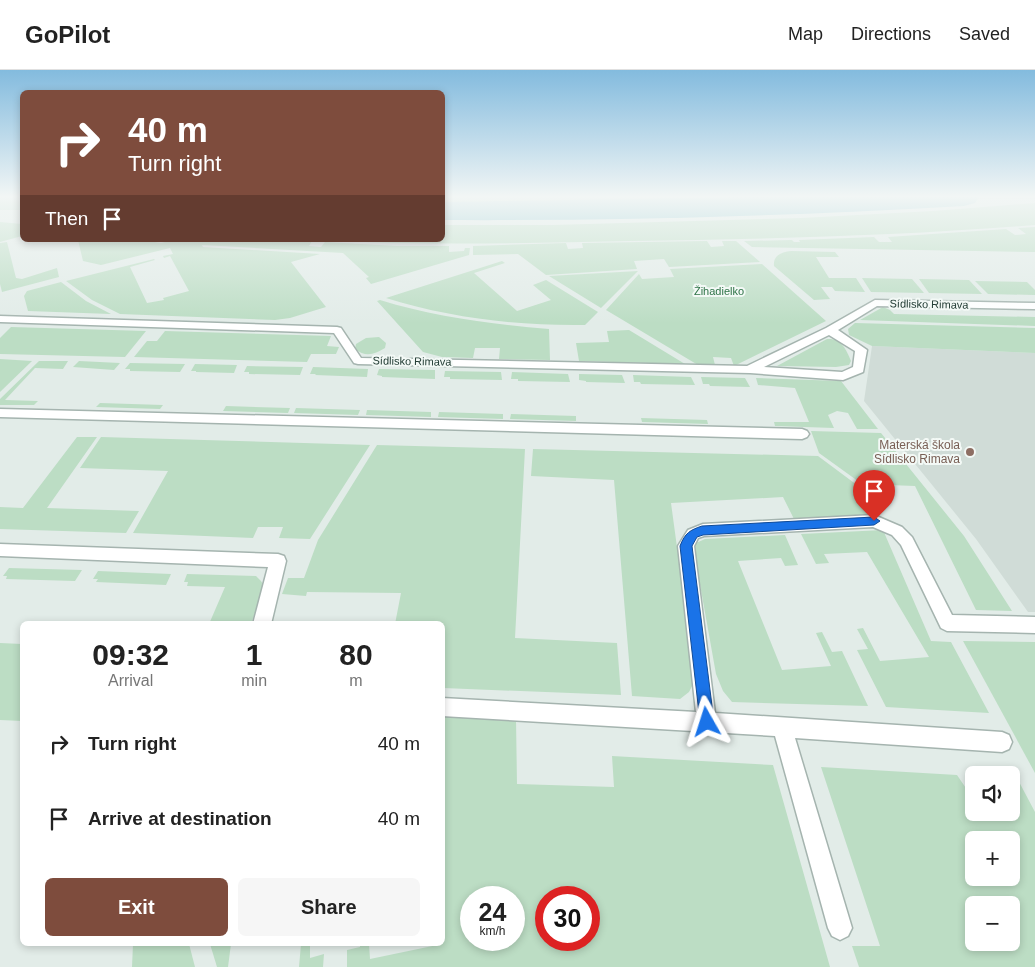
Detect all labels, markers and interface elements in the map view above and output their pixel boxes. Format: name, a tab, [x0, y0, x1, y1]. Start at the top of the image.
text: GoPilot	[25, 21, 110, 48]
text: Map	[788, 24, 823, 44]
text: Directions	[851, 24, 931, 44]
text: Saved	[959, 24, 1010, 44]
icon: right	[45, 110, 110, 175]
text: 40 m	[128, 110, 208, 149]
text: Turn right	[128, 151, 221, 176]
icon: arrive	[98, 205, 126, 233]
text: Then	[45, 208, 88, 229]
park label: Žihadielko	[694, 285, 744, 297]
street label: Sídlisko Rimava	[889, 297, 969, 311]
street label: Sídlisko Rimava	[372, 354, 452, 368]
place label: Materská škola Sídlisko Rimava	[874, 438, 960, 466]
marker: Materská škola Sídlisko Rimava	[964, 446, 976, 458]
pin	[853, 470, 895, 521]
icon: arrive	[860, 477, 888, 505]
text: 09:32	[92, 638, 169, 671]
text: 1	[246, 638, 263, 671]
text: 80	[339, 638, 373, 671]
text: Arrival	[108, 672, 153, 689]
text: min	[241, 672, 267, 689]
text: m	[349, 672, 363, 689]
position arrow	[680, 695, 732, 747]
icon: right	[45, 730, 73, 758]
text: Turn right	[88, 733, 176, 754]
text: 40 m	[378, 733, 420, 754]
map controls	[965, 766, 1020, 951]
button: sound	[965, 766, 1020, 821]
icon: arrive	[45, 805, 73, 833]
text: Arrive at destination	[88, 808, 272, 829]
text: 40 m	[378, 808, 420, 829]
button: +	[965, 831, 1020, 886]
button: Exit	[45, 878, 228, 936]
button: Share	[238, 878, 420, 936]
speed limit sign: 30	[535, 886, 600, 951]
button: −	[965, 896, 1020, 951]
text: 24	[479, 898, 506, 926]
text: km/h	[479, 924, 506, 938]

